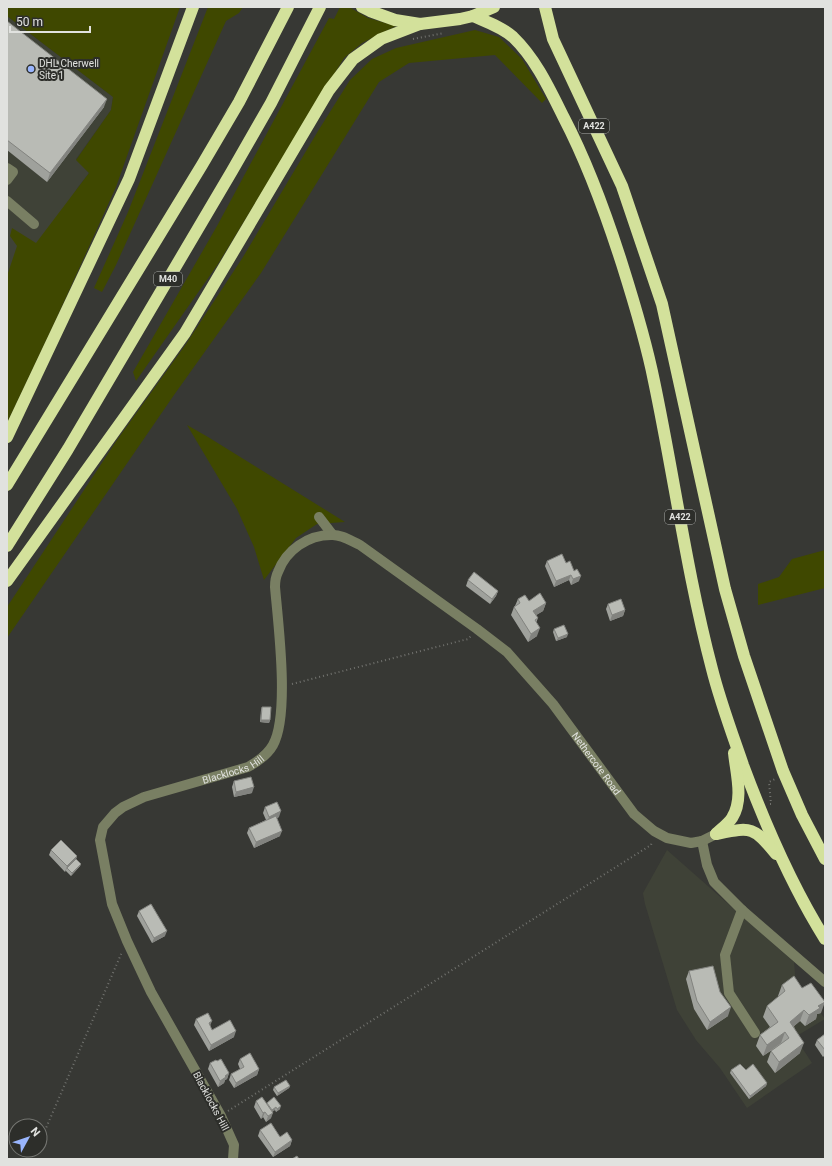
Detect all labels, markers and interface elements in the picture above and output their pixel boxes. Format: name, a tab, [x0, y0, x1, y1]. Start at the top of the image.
scale bar	[10, 8, 90, 34]
text: 50 m	[16, 15, 43, 29]
place label: DHL Cherwell Site 1	[39, 58, 99, 81]
marker: DHL Cherwell Site 1	[26, 64, 36, 74]
road number: A422	[579, 119, 609, 133]
road number: M40	[154, 272, 182, 286]
road number: A422	[665, 510, 695, 524]
street label: Nethercote Road	[570, 730, 623, 797]
street label: Blacklocks Hill	[201, 753, 266, 785]
street label: Blacklocks Hill	[191, 1070, 231, 1132]
north arrow	[8, 1118, 48, 1158]
text: N	[28, 1125, 43, 1139]

